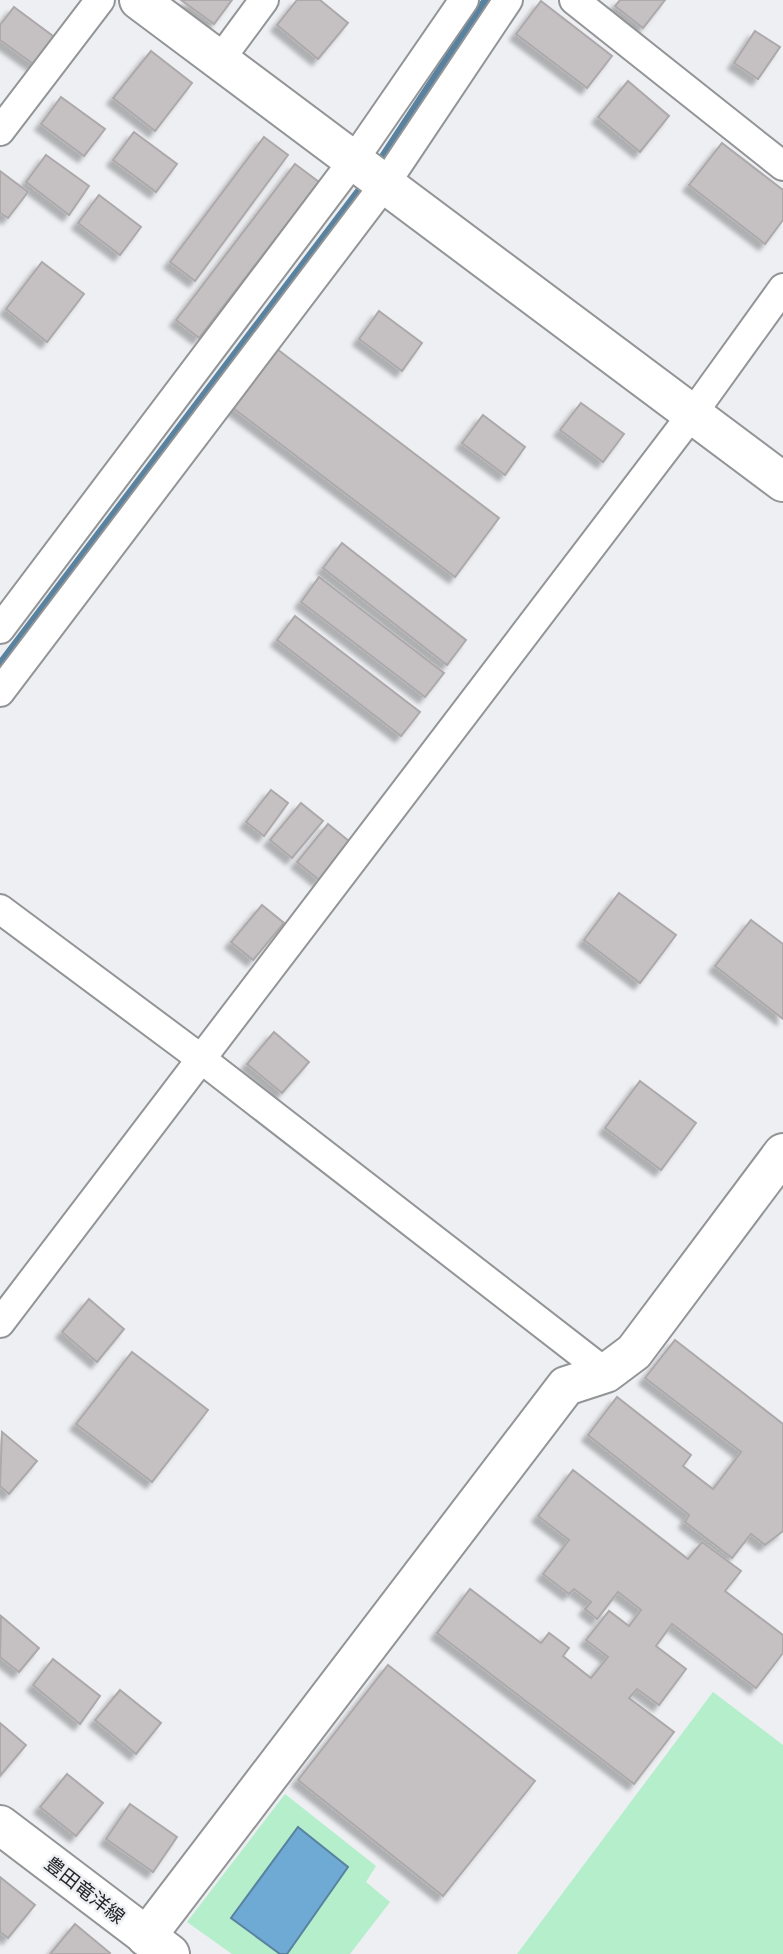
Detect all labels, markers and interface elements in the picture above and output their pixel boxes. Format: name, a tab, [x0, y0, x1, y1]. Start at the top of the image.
street label: 豊田竜洋線	[40, 1851, 130, 1929]

